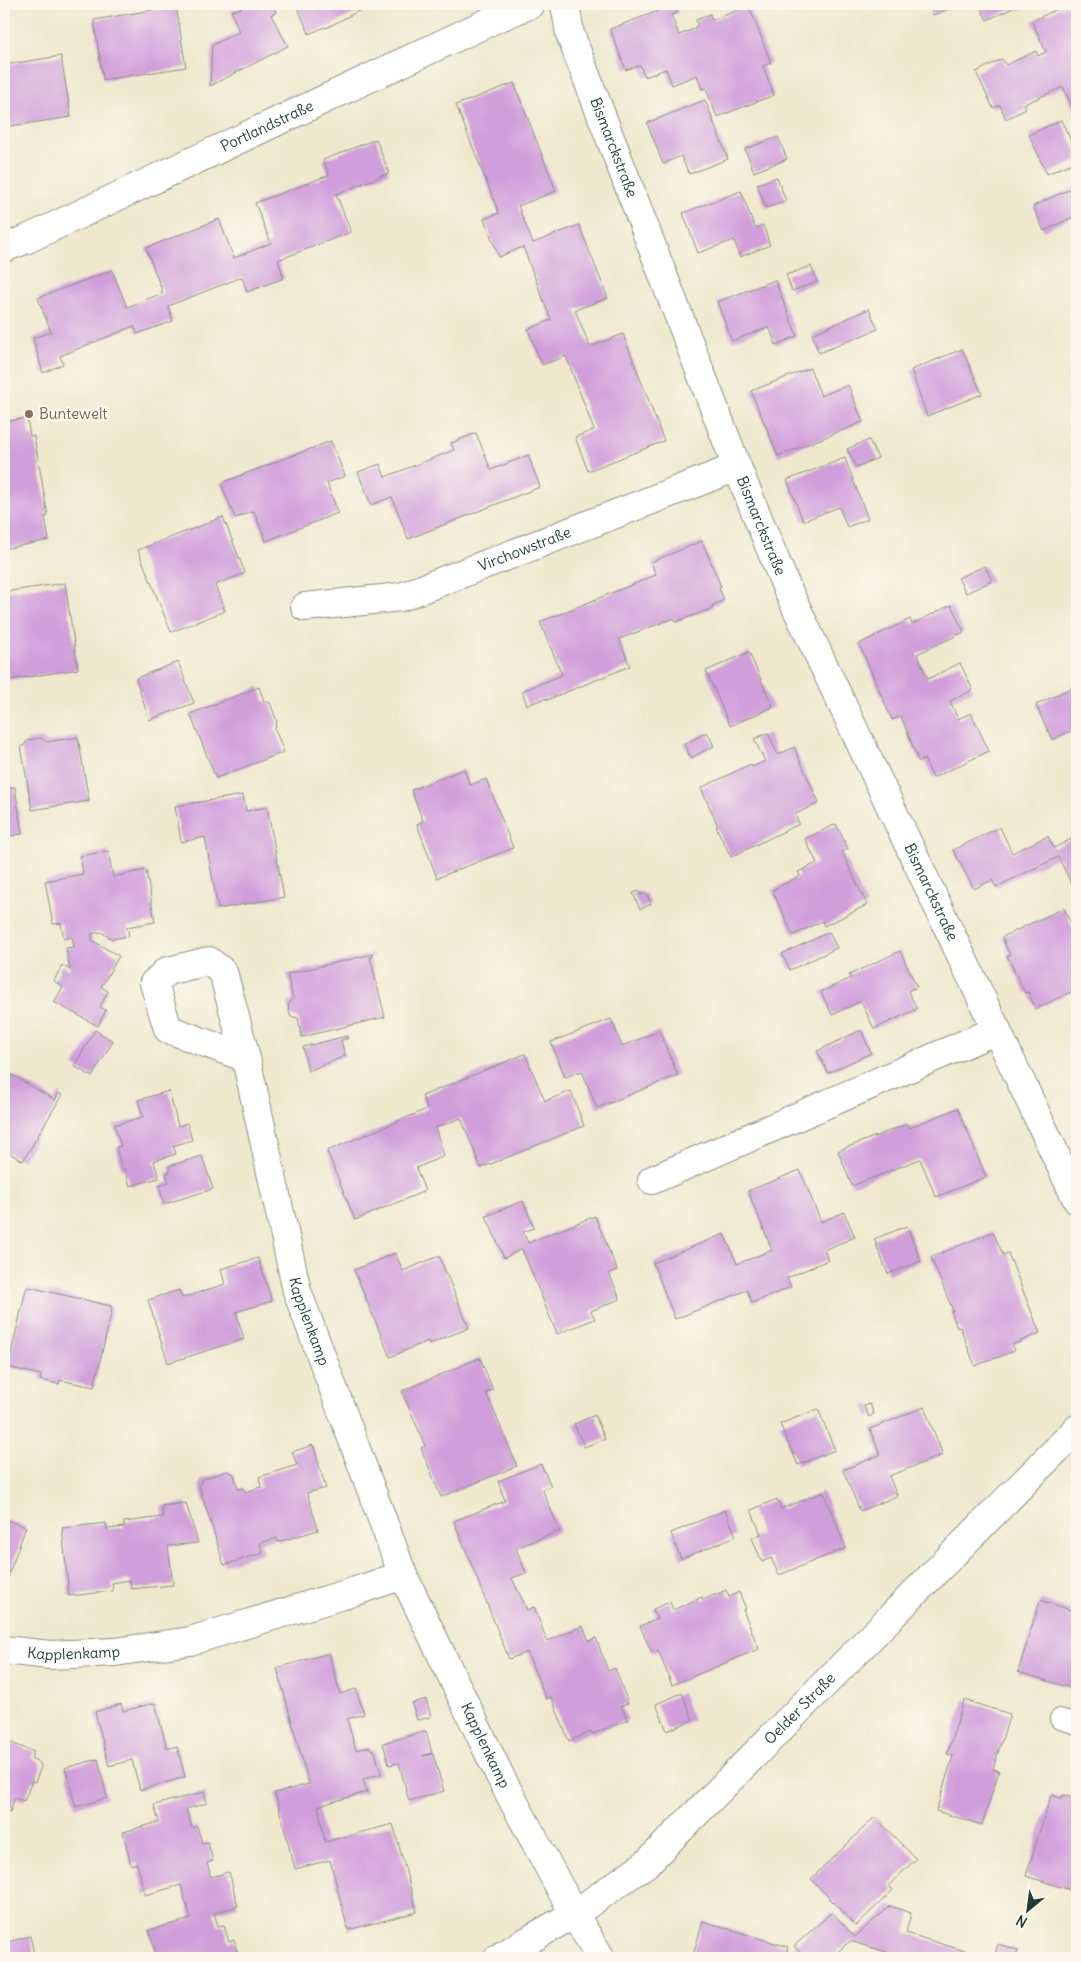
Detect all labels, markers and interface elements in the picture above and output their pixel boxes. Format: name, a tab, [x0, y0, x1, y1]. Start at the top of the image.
street label: Bismarckstraße	[586, 95, 642, 200]
street label: Portlandstraße	[217, 96, 316, 156]
place label: Buntewelt	[39, 404, 107, 423]
marker: Buntewelt	[23, 408, 35, 420]
street label: Bismarckstraße	[733, 473, 790, 578]
street label: Virchowstraße	[475, 522, 574, 575]
street label: Bismarckstraße	[900, 840, 963, 944]
street label: Kapplenkamp	[285, 1275, 334, 1368]
street label: Kapplenkamp	[26, 1641, 121, 1664]
street label: Oelder Straße	[760, 1668, 839, 1748]
street label: Kapplenkamp	[457, 1699, 515, 1791]
north arrow	[1004, 1884, 1054, 1934]
text: N	[1013, 1911, 1030, 1932]

